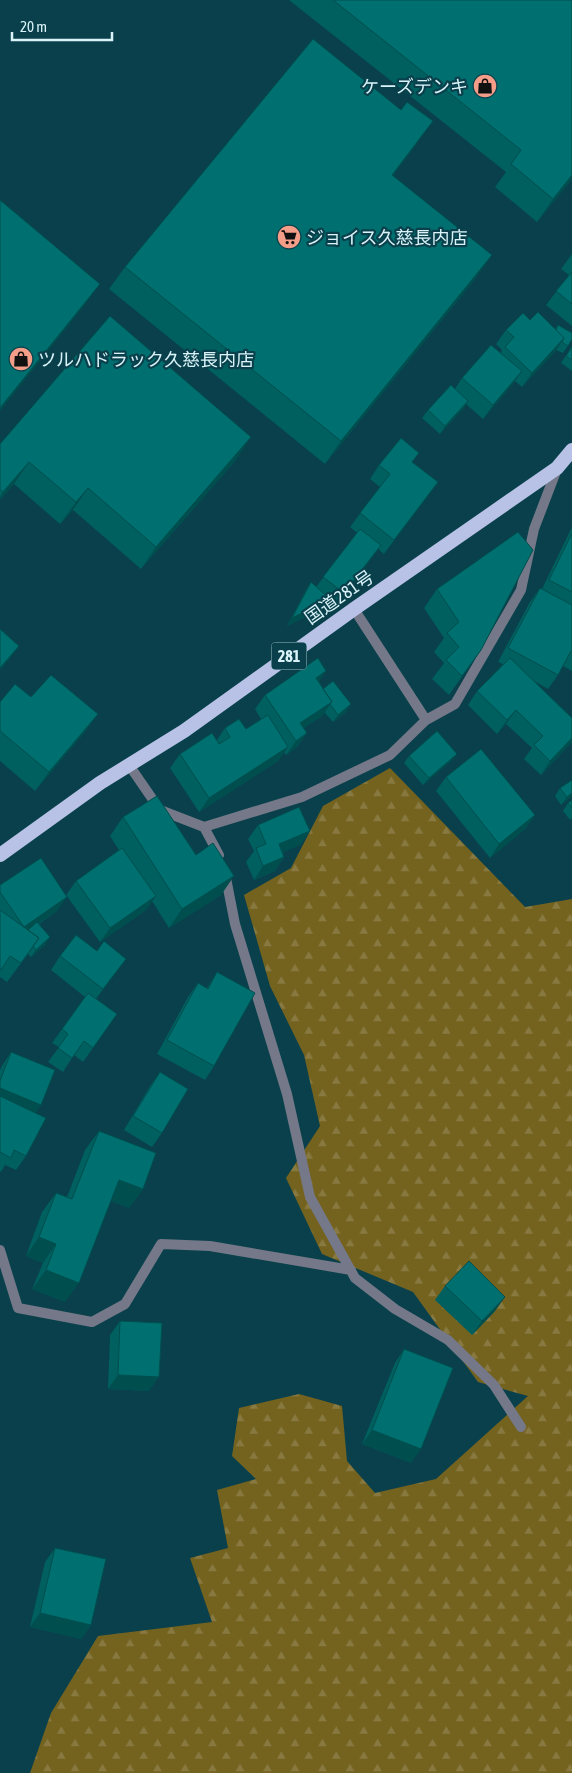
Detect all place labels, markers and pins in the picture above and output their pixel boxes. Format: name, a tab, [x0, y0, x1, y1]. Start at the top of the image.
shop icon: ケーズデンキ	[472, 73, 498, 99]
place label: ケーズデンキ	[361, 76, 468, 97]
supermarket icon: ジョイス久慈長内店	[276, 224, 302, 250]
place label: ジョイス久慈長内店	[306, 227, 467, 248]
shop icon: ツルハドラック久慈長内店	[8, 346, 34, 372]
place label: ツルハドラック久慈長内店	[38, 349, 254, 370]

